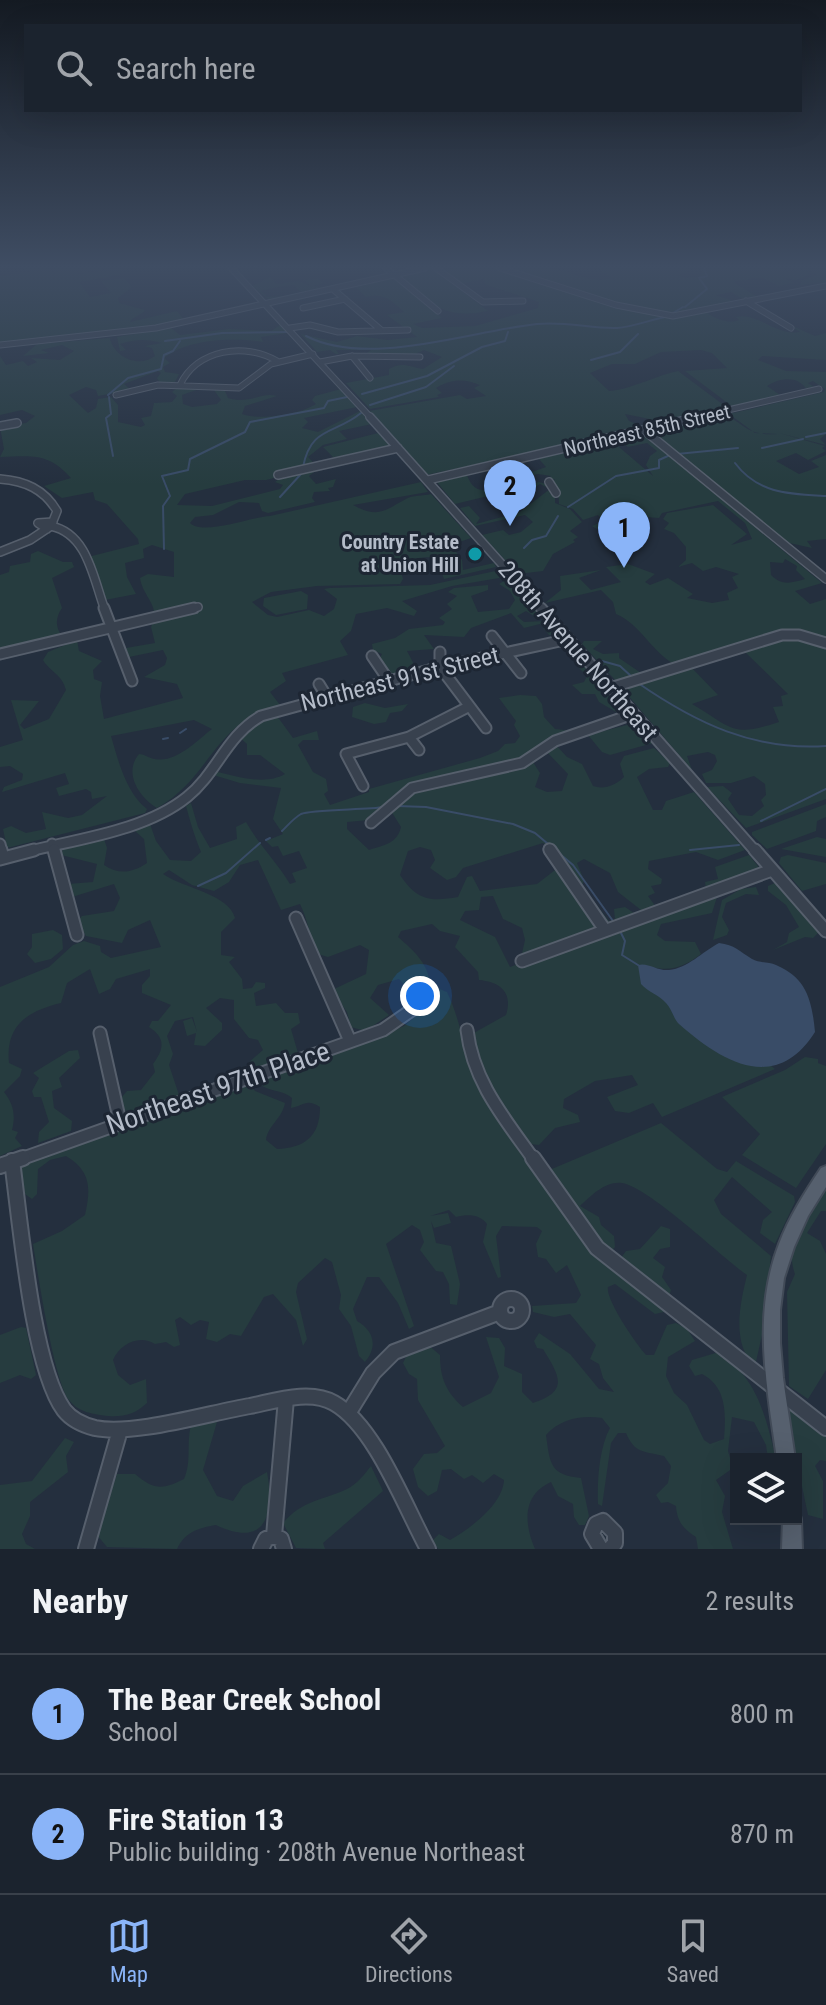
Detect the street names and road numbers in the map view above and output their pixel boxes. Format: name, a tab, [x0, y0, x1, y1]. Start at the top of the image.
street label: Northeast 85th Street	[562, 399, 733, 461]
street label: 208th Avenue Northeast	[492, 556, 664, 746]
street label: Northeast 91st Street	[298, 641, 502, 717]
street label: Northeast 97th Place	[102, 1034, 334, 1142]

